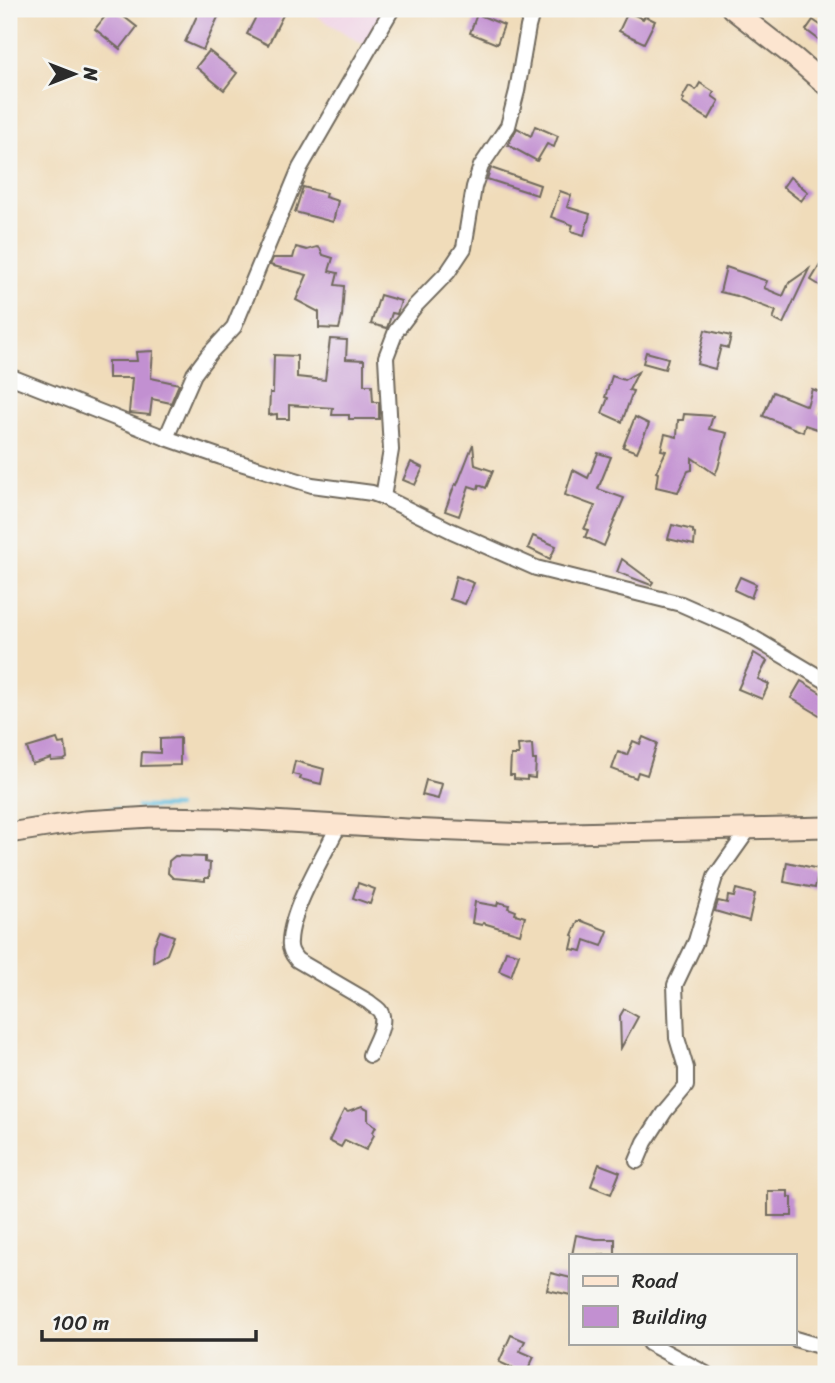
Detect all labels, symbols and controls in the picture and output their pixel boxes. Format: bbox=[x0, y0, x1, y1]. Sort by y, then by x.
north arrow bbox=[38, 38, 108, 108]
text: N bbox=[74, 66, 107, 81]
legend bbox=[569, 1254, 796, 1344]
text: Road bbox=[632, 1262, 679, 1300]
text: Building bbox=[632, 1298, 708, 1336]
scale bar bbox=[42, 1299, 256, 1343]
text: 100 m bbox=[52, 1304, 109, 1342]

